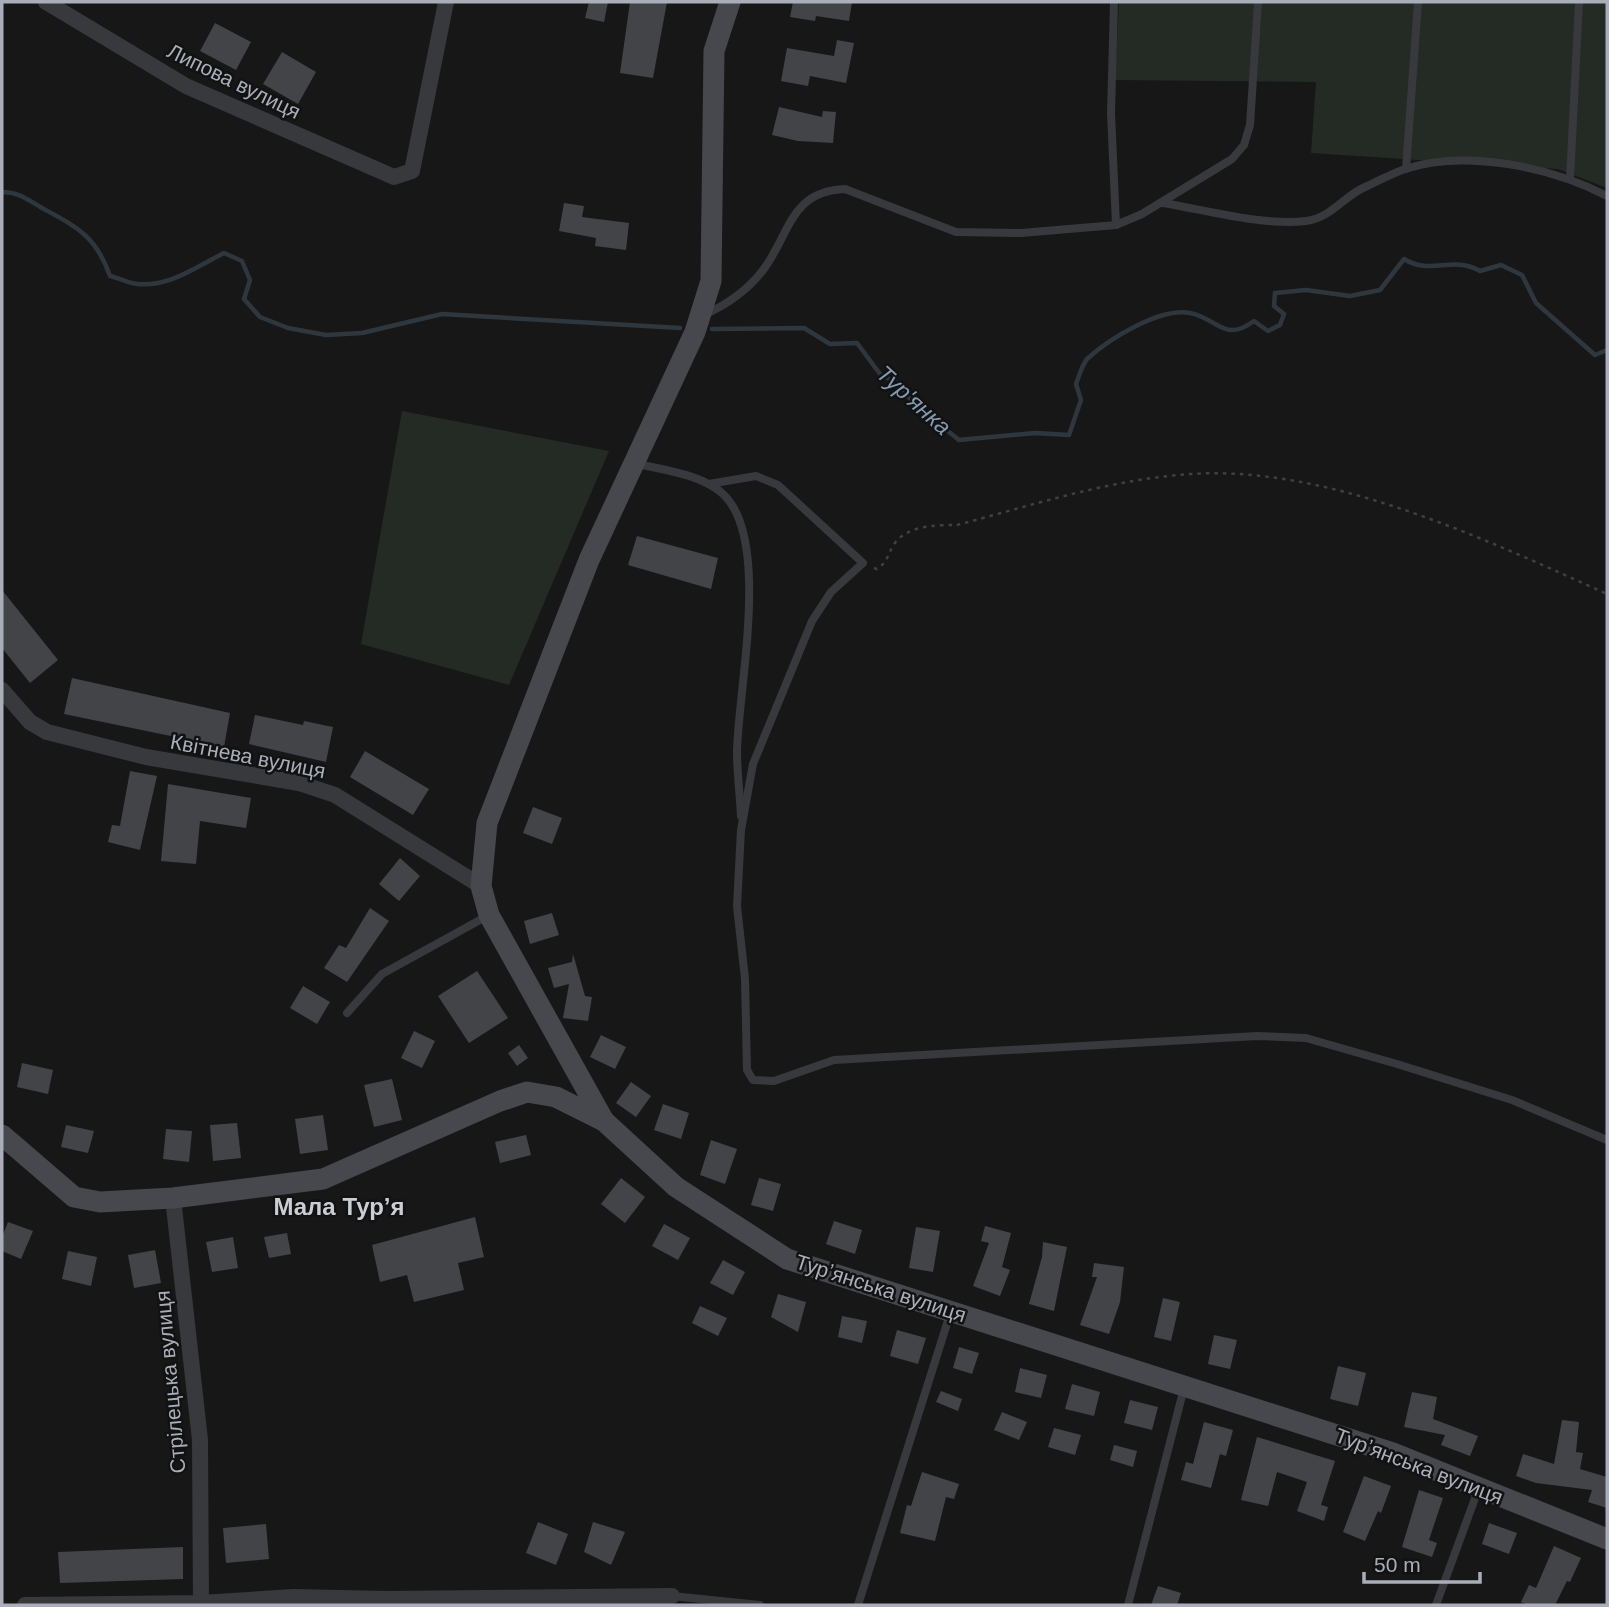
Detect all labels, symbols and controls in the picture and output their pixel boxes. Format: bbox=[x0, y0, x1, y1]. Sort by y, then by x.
street label: Липова вулиця bbox=[164, 39, 304, 123]
water label: Тур'янка bbox=[872, 360, 956, 440]
street label: Квітнева вулиця bbox=[169, 730, 327, 782]
district label: Мала Тур’я bbox=[273, 1193, 405, 1220]
street label: Турʼянська вулиця bbox=[793, 1250, 969, 1326]
street label: Стрілецька вулиця bbox=[151, 1290, 189, 1474]
street label: Турʼянська вулиця bbox=[1332, 1423, 1506, 1509]
scale bar bbox=[1364, 1540, 1480, 1584]
text: 50 m bbox=[1374, 1553, 1421, 1576]

